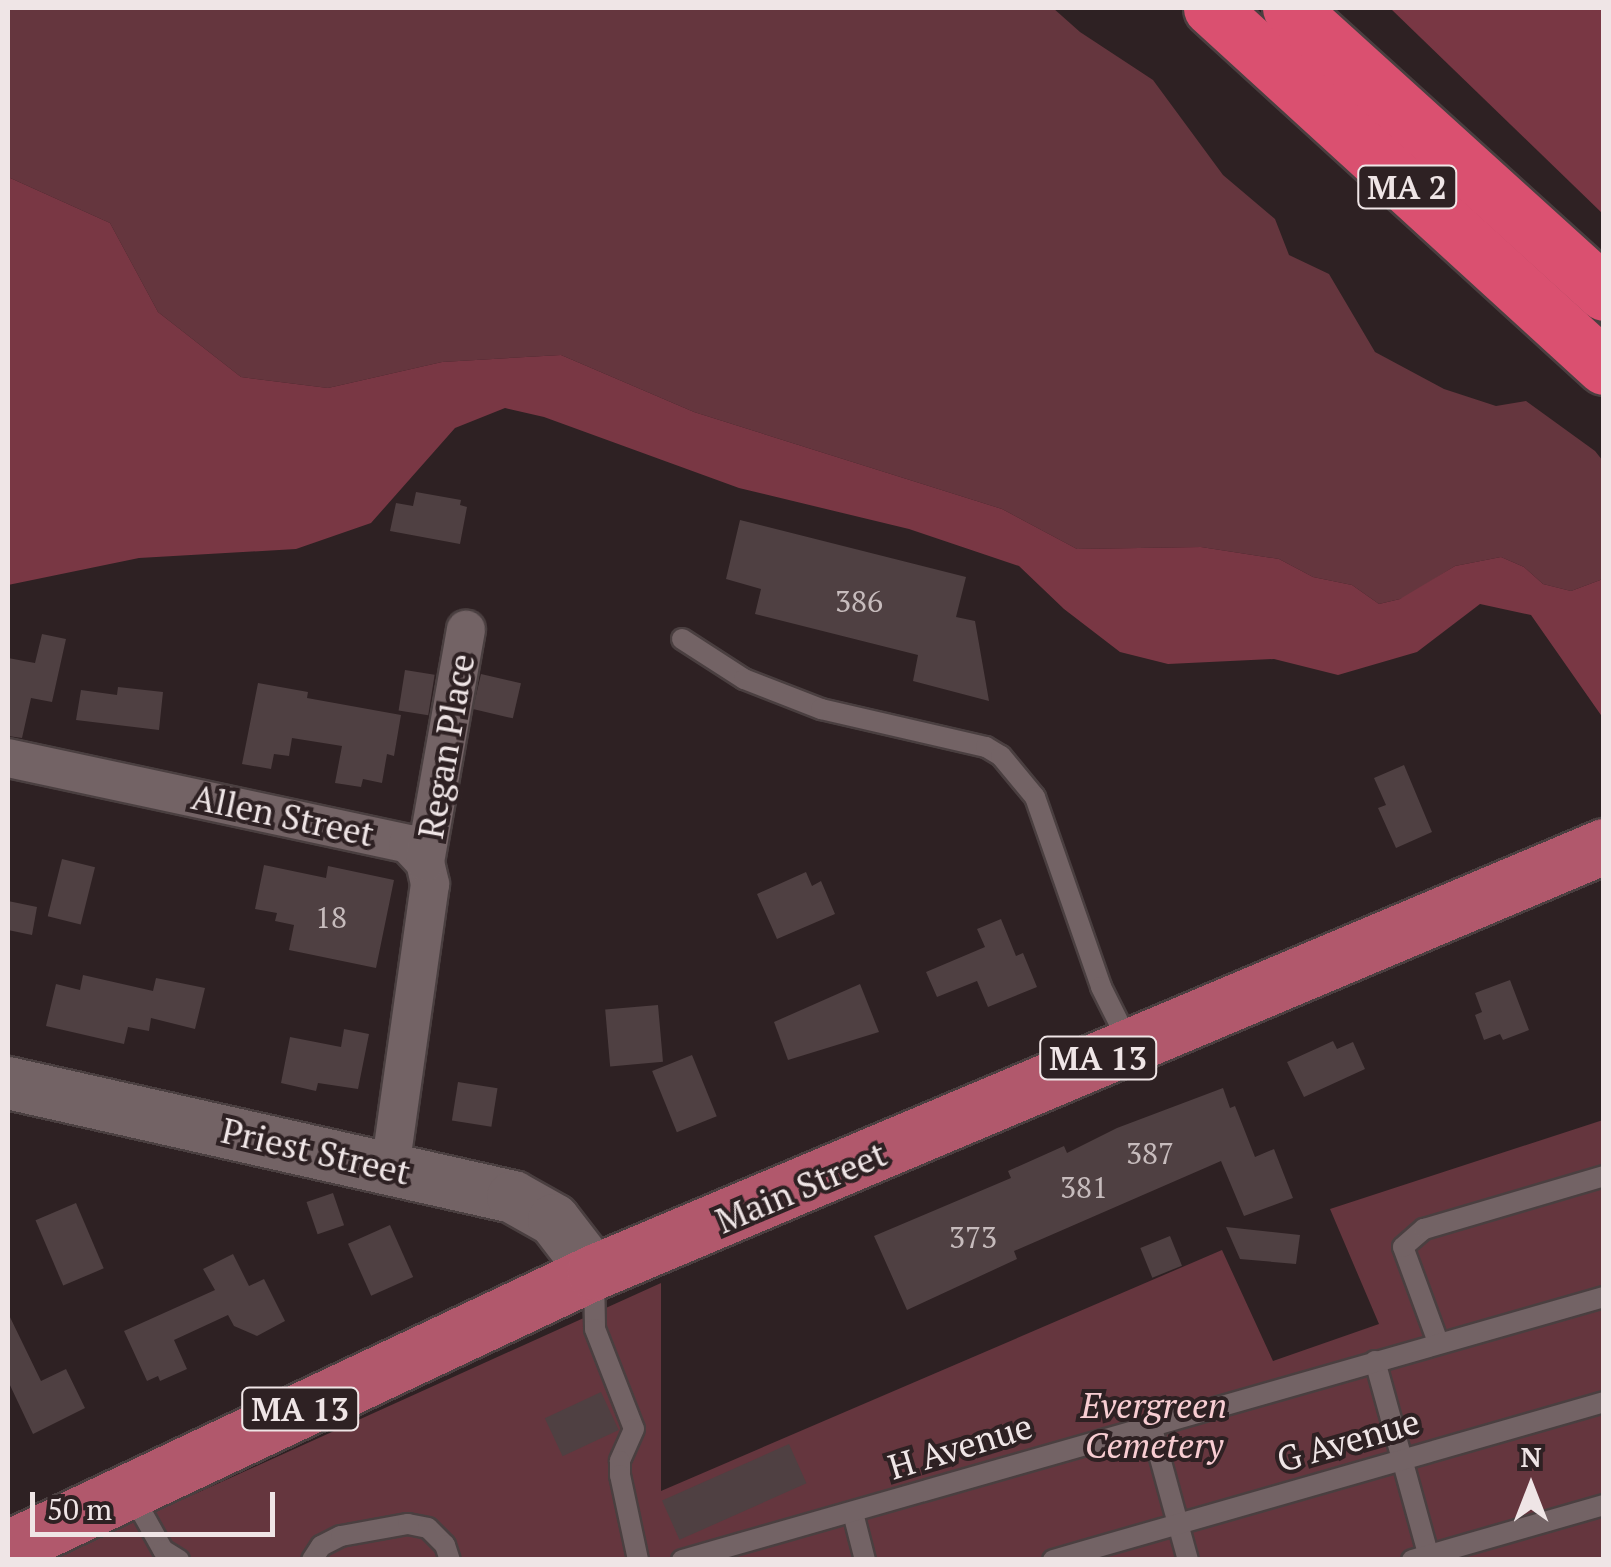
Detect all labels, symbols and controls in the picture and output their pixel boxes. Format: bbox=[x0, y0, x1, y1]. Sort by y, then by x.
road number: MA 2 bbox=[1357, 160, 1457, 214]
house number: 386 bbox=[835, 583, 883, 619]
street label: Regan Place bbox=[409, 650, 483, 842]
street label: Allen Street bbox=[188, 775, 378, 855]
house number: 18 bbox=[315, 899, 347, 935]
road number: MA 13 bbox=[1038, 1031, 1158, 1085]
street label: Priest Street bbox=[218, 1109, 414, 1193]
street label: Main Street bbox=[709, 1132, 893, 1242]
house number: 387 bbox=[1126, 1135, 1174, 1171]
house number: 381 bbox=[1060, 1169, 1108, 1205]
house number: 373 bbox=[949, 1219, 997, 1255]
road number: MA 13 bbox=[240, 1382, 360, 1436]
park label: Evergreen Cemetery bbox=[1081, 1384, 1227, 1466]
street label: G Avenue bbox=[1271, 1400, 1425, 1480]
street label: H Avenue bbox=[883, 1404, 1037, 1488]
north arrow bbox=[1481, 1437, 1581, 1537]
text: N bbox=[1520, 1438, 1542, 1475]
scale bar bbox=[35, 1472, 280, 1534]
text: 50 m bbox=[47, 1489, 112, 1529]

